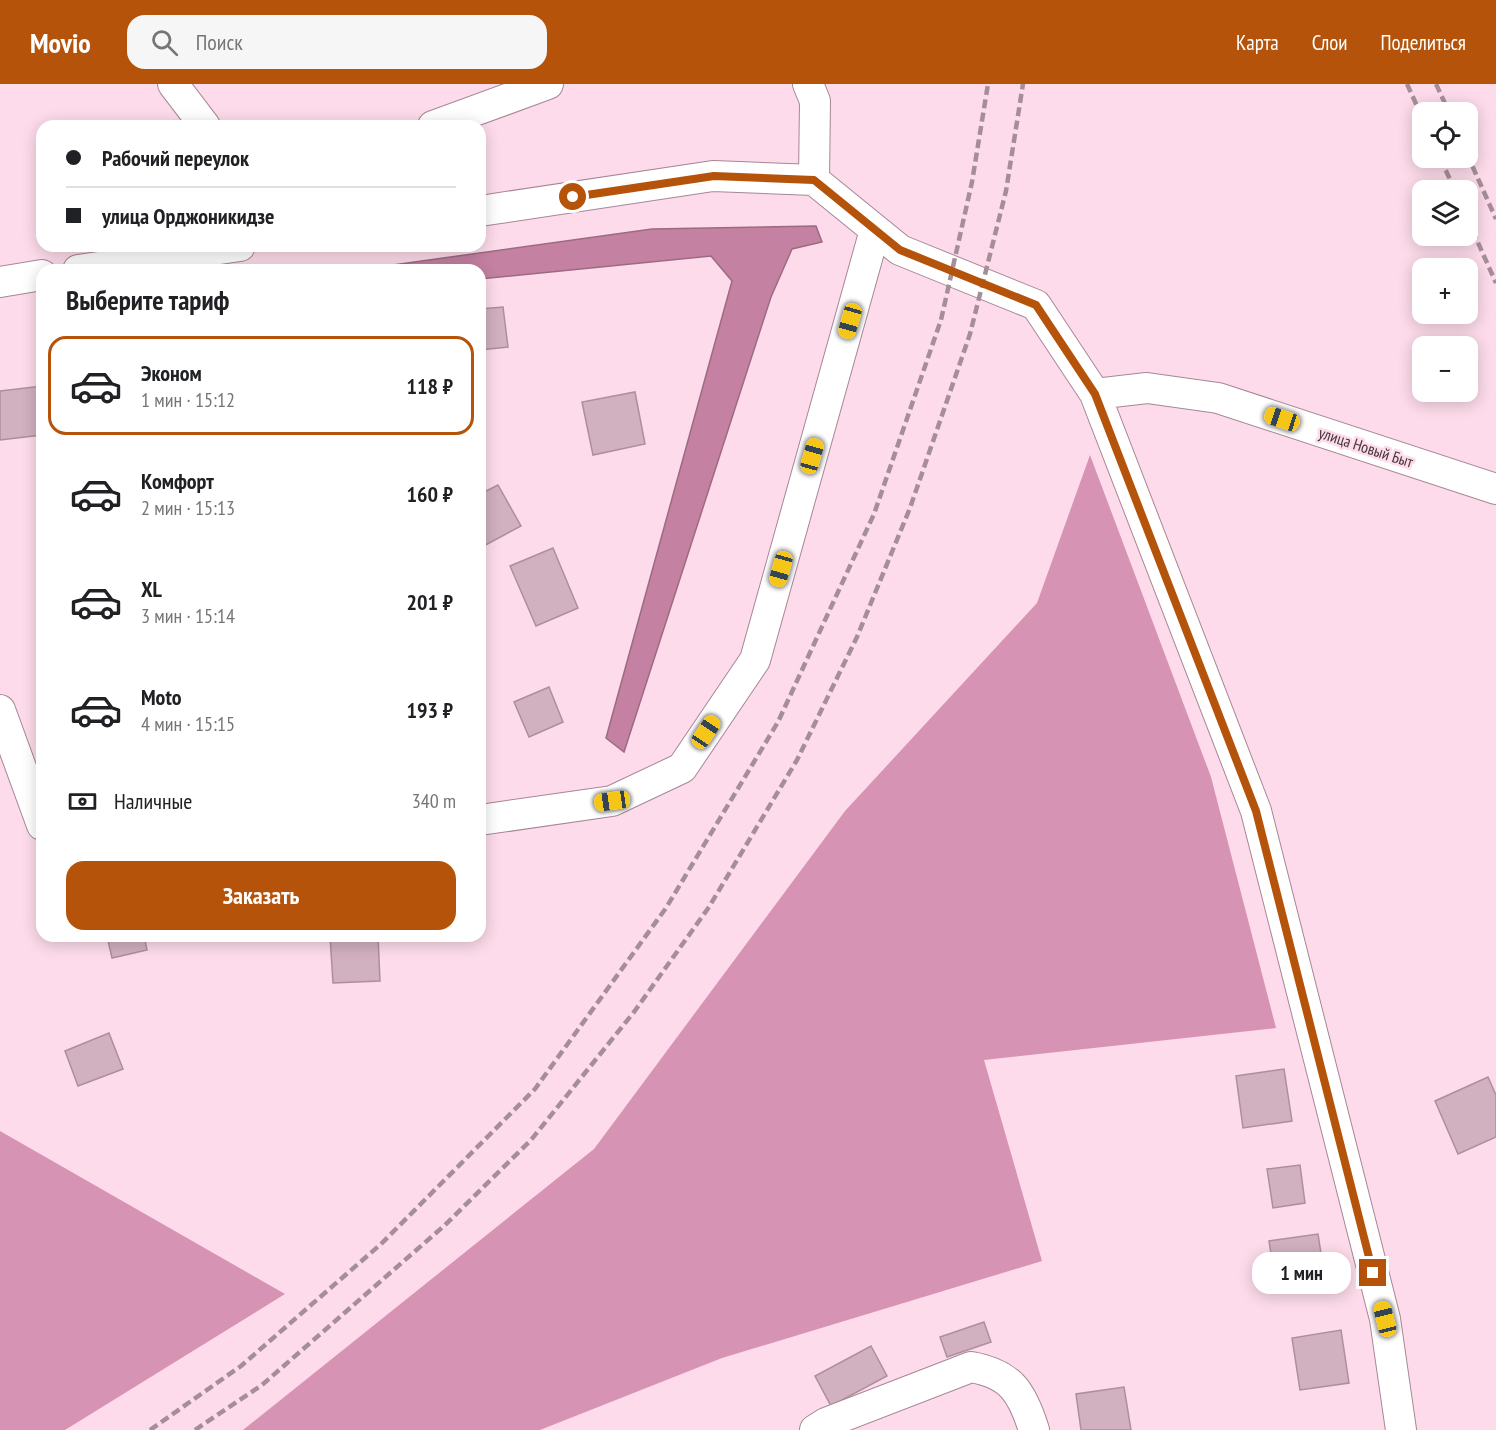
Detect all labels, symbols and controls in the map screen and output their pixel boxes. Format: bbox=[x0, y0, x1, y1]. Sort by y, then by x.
search box bbox=[127, 15, 547, 69]
text: Movio bbox=[30, 24, 91, 61]
icon: search bbox=[148, 26, 181, 59]
text: Поиск bbox=[196, 28, 243, 56]
text: Карта bbox=[1236, 29, 1279, 56]
text: Слои bbox=[1312, 29, 1347, 56]
text: Поделиться bbox=[1380, 29, 1466, 56]
map controls bbox=[1412, 102, 1478, 402]
button: locate bbox=[1412, 102, 1478, 168]
text: Рабочий переулок bbox=[102, 144, 249, 172]
button: layers bbox=[1412, 180, 1478, 246]
route start bbox=[559, 183, 586, 210]
text: улица Орджоникидзе bbox=[102, 202, 274, 230]
button: + bbox=[1412, 258, 1478, 324]
text: Выберите тариф bbox=[66, 283, 229, 317]
car bbox=[836, 301, 864, 341]
button: − bbox=[1412, 336, 1478, 402]
icon: car bbox=[69, 359, 123, 413]
text: Эконом bbox=[141, 359, 202, 387]
text: 118 ₽ bbox=[406, 372, 453, 400]
text: 1 мин · 15:12 bbox=[141, 387, 235, 413]
car bbox=[1262, 405, 1302, 433]
street label: улица Новый Быт bbox=[1316, 422, 1417, 472]
car bbox=[798, 436, 826, 476]
icon: car bbox=[69, 467, 123, 521]
text: Комфорт bbox=[141, 467, 214, 495]
text: 160 ₽ bbox=[406, 480, 453, 508]
text: 2 мин · 15:13 bbox=[141, 495, 235, 521]
car bbox=[767, 549, 795, 589]
icon: car bbox=[69, 575, 123, 629]
text: XL bbox=[141, 575, 162, 603]
text: 201 ₽ bbox=[406, 588, 453, 616]
text: 3 мин · 15:14 bbox=[141, 603, 235, 629]
icon: car bbox=[69, 683, 123, 737]
text: Moto bbox=[141, 683, 182, 711]
text: 193 ₽ bbox=[406, 696, 453, 724]
text: 4 мин · 15:15 bbox=[141, 711, 235, 737]
car bbox=[688, 712, 724, 752]
icon: cash bbox=[66, 785, 99, 818]
text: Наличные bbox=[114, 787, 192, 815]
text: 340 m bbox=[412, 788, 456, 814]
car bbox=[593, 790, 631, 812]
button: Заказать bbox=[66, 861, 456, 930]
callout: 1 мин bbox=[1253, 1252, 1352, 1294]
route end bbox=[1359, 1259, 1386, 1286]
text: 1 мин bbox=[1280, 1260, 1323, 1286]
car bbox=[1372, 1299, 1398, 1339]

